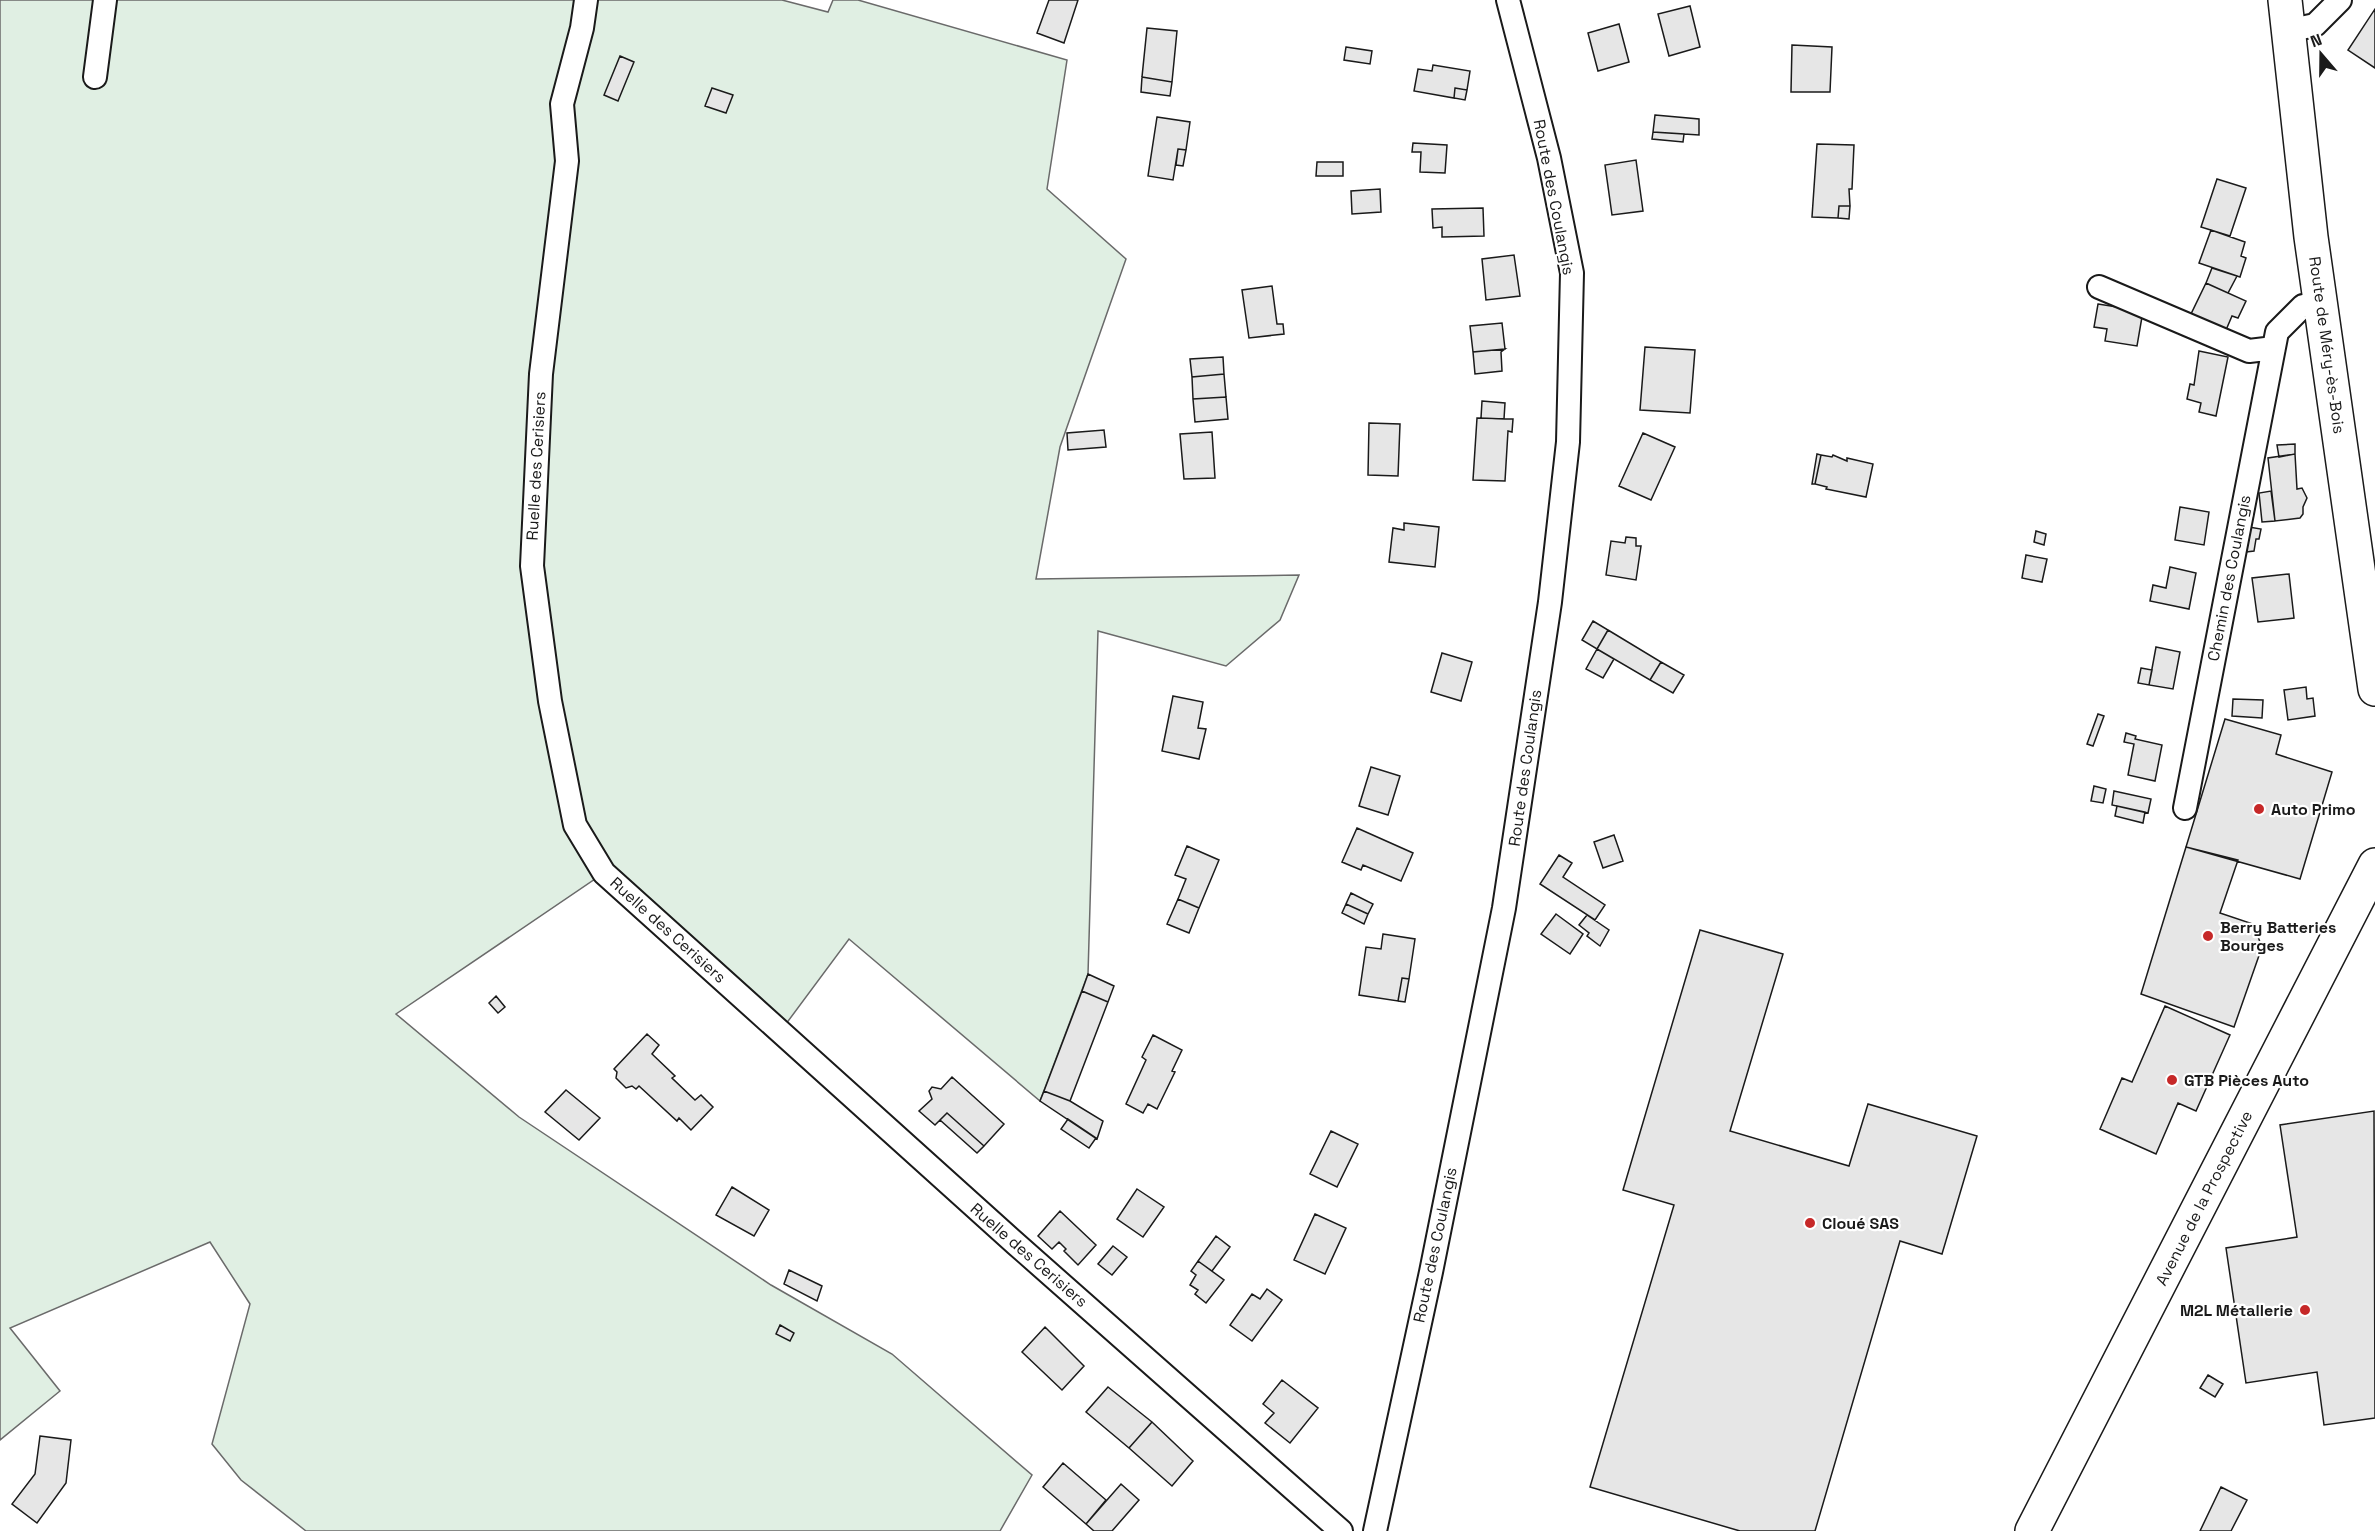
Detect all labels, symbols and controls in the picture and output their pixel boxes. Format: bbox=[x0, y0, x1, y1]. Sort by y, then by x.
north arrow bbox=[2291, 24, 2351, 84]
text: N bbox=[2307, 29, 2325, 52]
street label: Route des Coulangis bbox=[1529, 117, 1579, 277]
street label: Route de Méry-ès-Bois bbox=[2304, 255, 2350, 435]
street label: Ruelle des Cerisiers bbox=[522, 391, 550, 541]
street label: Chemin des Coulangis bbox=[2203, 493, 2255, 663]
street label: Route des Coulangis bbox=[1504, 688, 1546, 848]
place label: Auto Primo bbox=[2271, 799, 2356, 820]
marker: Auto Primo bbox=[2252, 802, 2266, 816]
street label: Ruelle des Cerisiers bbox=[606, 872, 730, 988]
place label: Berry Batteries Bourges bbox=[2220, 917, 2336, 956]
marker: Berry Batteries Bourges bbox=[2201, 929, 2215, 943]
place label: GTB Pièces Auto bbox=[2184, 1070, 2309, 1091]
marker: GTB Pièces Auto bbox=[2165, 1073, 2179, 1087]
street label: Avenue de la Prospective bbox=[2151, 1107, 2257, 1289]
street label: Route des Coulangis bbox=[1408, 1165, 1462, 1325]
street label: Ruelle des Cerisiers bbox=[966, 1198, 1092, 1312]
place label: Cloué SAS bbox=[1822, 1213, 1899, 1234]
marker: Cloué SAS bbox=[1803, 1216, 1817, 1230]
place label: M2L Métallerie bbox=[2180, 1300, 2293, 1321]
marker: M2L Métallerie bbox=[2298, 1303, 2312, 1317]

